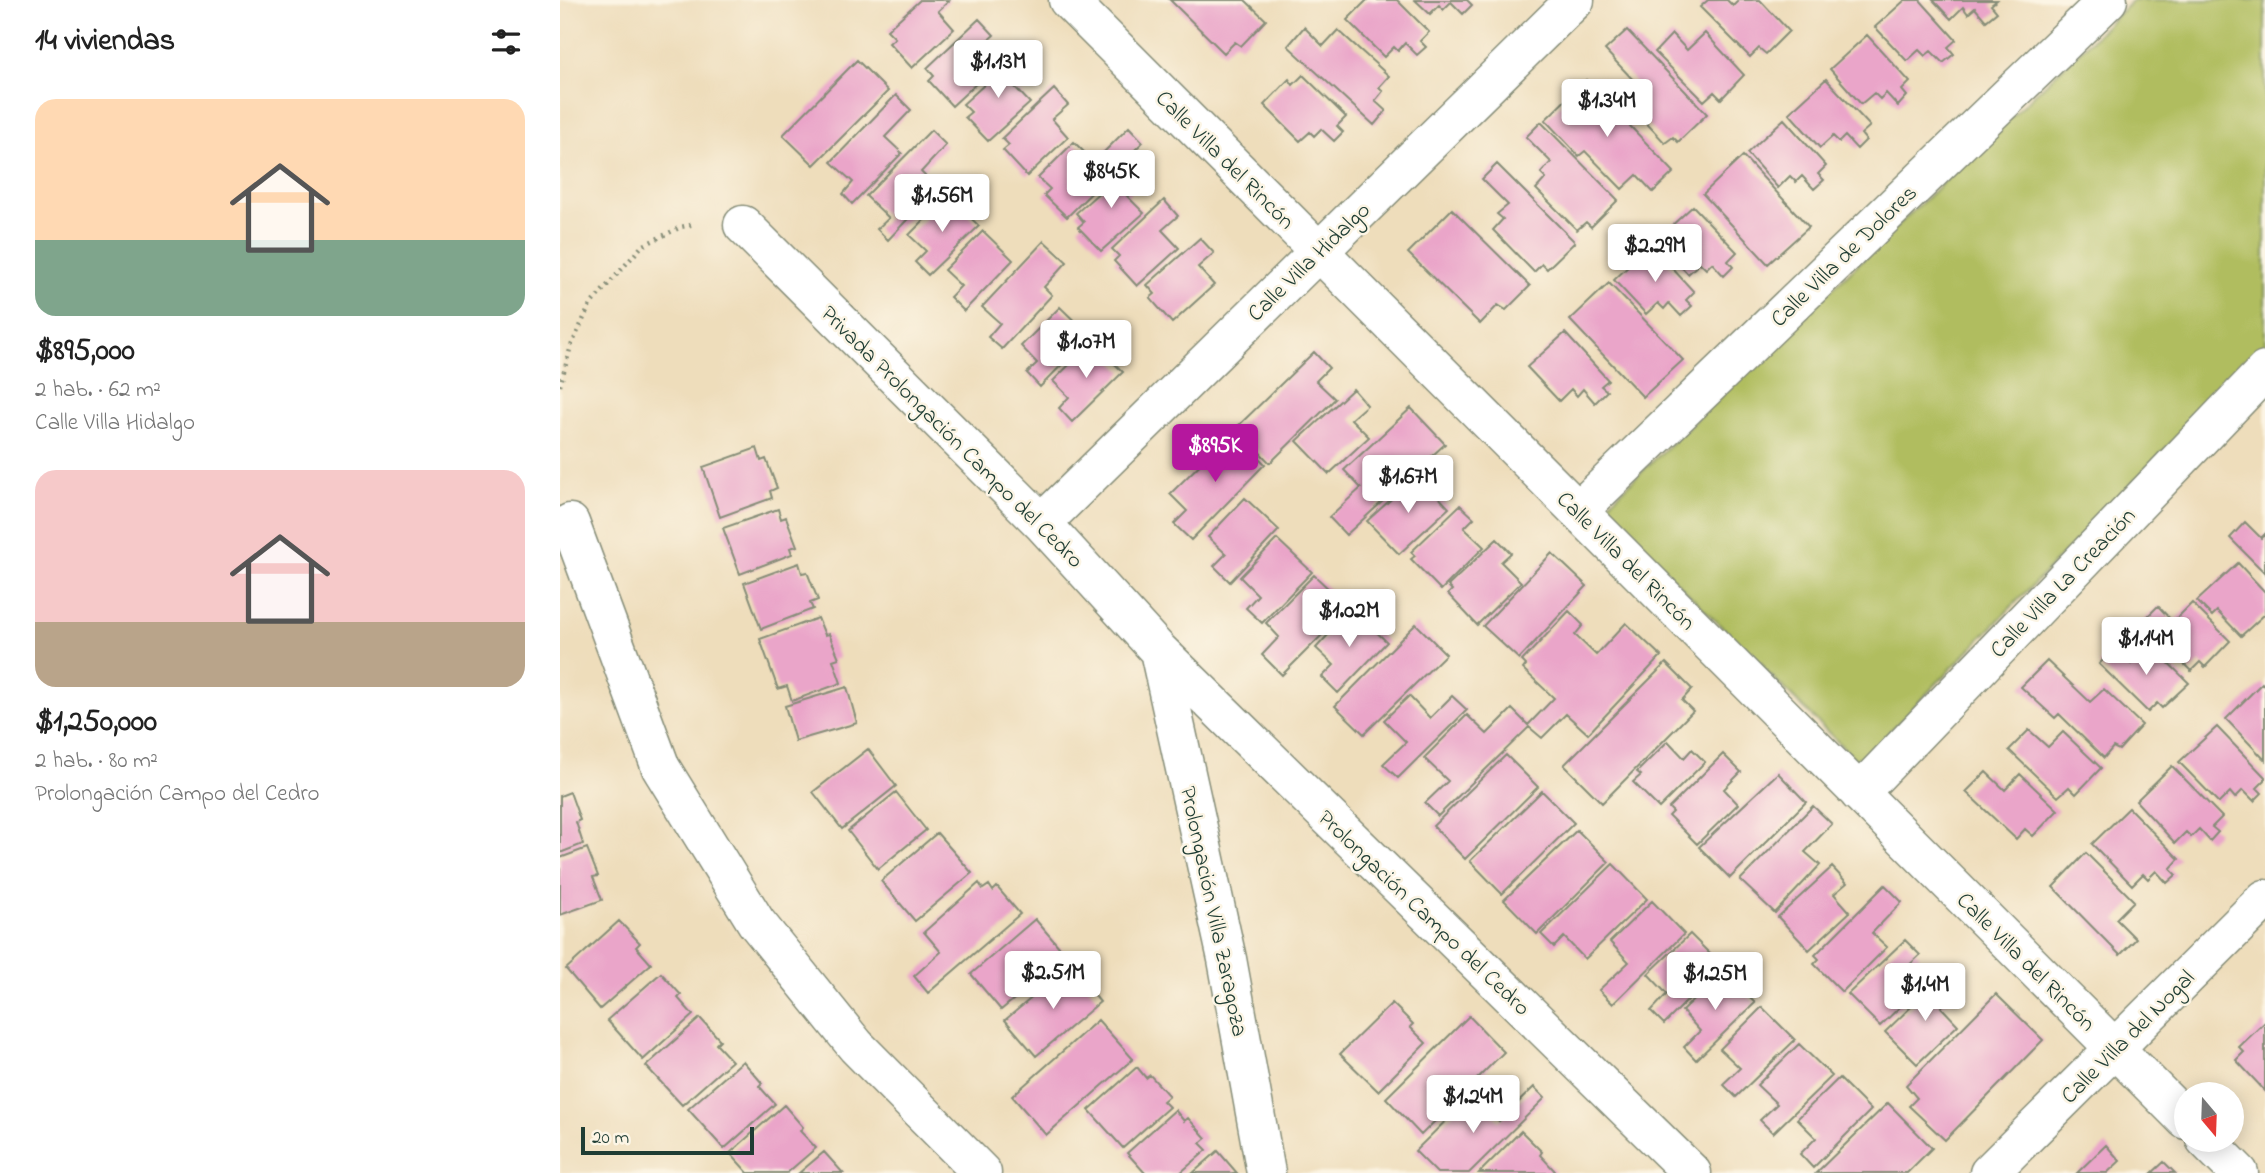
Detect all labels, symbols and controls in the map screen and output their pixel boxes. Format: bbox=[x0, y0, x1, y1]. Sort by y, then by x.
text: 14 viviendas bbox=[35, 20, 175, 64]
icon: filters bbox=[487, 23, 525, 61]
pin: $1.13M bbox=[941, 41, 1055, 100]
text: $1.13M bbox=[970, 46, 1026, 79]
pin: $1.34M bbox=[1550, 80, 1664, 139]
street label: Calle Villa del Rincón bbox=[1147, 84, 1301, 238]
text: $1.34M bbox=[1578, 85, 1636, 118]
icon: home bbox=[217, 145, 343, 271]
pin: $845K bbox=[1062, 150, 1160, 210]
text: $845K bbox=[1083, 156, 1139, 189]
pin: $1.56M bbox=[885, 174, 999, 234]
street label: Calle Villa de Dolores bbox=[1764, 178, 1926, 336]
text: $1.56M bbox=[910, 180, 974, 213]
street label: Calle Villa Hidalgo bbox=[1241, 195, 1379, 331]
pin: $2.29M bbox=[1598, 224, 1712, 284]
text: $2.29M bbox=[1624, 230, 1686, 263]
street label: Privada Prolongación Campo del Cedro bbox=[812, 299, 1090, 578]
pin: $1.07M bbox=[1029, 320, 1143, 380]
text: $1.07M bbox=[1056, 326, 1116, 359]
text: $895,000 bbox=[35, 330, 135, 374]
text: 2 hab. · 62 m² bbox=[35, 374, 161, 407]
text: Calle Villa Hidalgo bbox=[35, 407, 195, 440]
pin: $895K bbox=[1166, 424, 1264, 484]
text: $895K bbox=[1188, 430, 1242, 463]
pin: $1.67M bbox=[1351, 456, 1465, 515]
text: $1.67M bbox=[1378, 461, 1438, 494]
street label: Calle Villa del Rincón bbox=[1548, 485, 1702, 639]
street label: Calle Villa La Creación bbox=[1983, 501, 2144, 666]
icon: home bbox=[217, 516, 343, 642]
pin: $1.02M bbox=[1292, 590, 1406, 649]
text: $1.02M bbox=[1318, 595, 1380, 628]
pin: $1.14M bbox=[2089, 618, 2203, 677]
text: $1.14M bbox=[2118, 623, 2174, 656]
text: $1,250,000 bbox=[35, 701, 157, 745]
text: 2 hab. · 80 m² bbox=[35, 745, 158, 778]
text: Prolongación Campo del Cedro bbox=[35, 778, 320, 811]
street label: Prolongación Villa Zaragoza bbox=[1169, 783, 1255, 1040]
street label: Prolongación Campo del Cedro bbox=[1309, 803, 1537, 1025]
street label: Calle Villa del Rincón bbox=[1948, 886, 2102, 1040]
pin: $2.51M bbox=[996, 951, 1110, 1011]
pin: $1.25M bbox=[1658, 953, 1772, 1012]
text: $2.51M bbox=[1021, 957, 1085, 990]
text: $1.25M bbox=[1683, 958, 1747, 991]
street label: Calle Villa del Nogal bbox=[2054, 963, 2204, 1113]
pin: $1.4M bbox=[1876, 964, 1974, 1023]
text: $1.4M bbox=[1900, 969, 1950, 1002]
pin: $1.24M bbox=[1416, 1076, 1530, 1135]
text: $1.24M bbox=[1443, 1081, 1503, 1114]
north arrow bbox=[2174, 1082, 2244, 1152]
map controls bbox=[2174, 1082, 2244, 1152]
scale bar bbox=[581, 1124, 754, 1156]
text: 20 m bbox=[592, 1125, 629, 1152]

